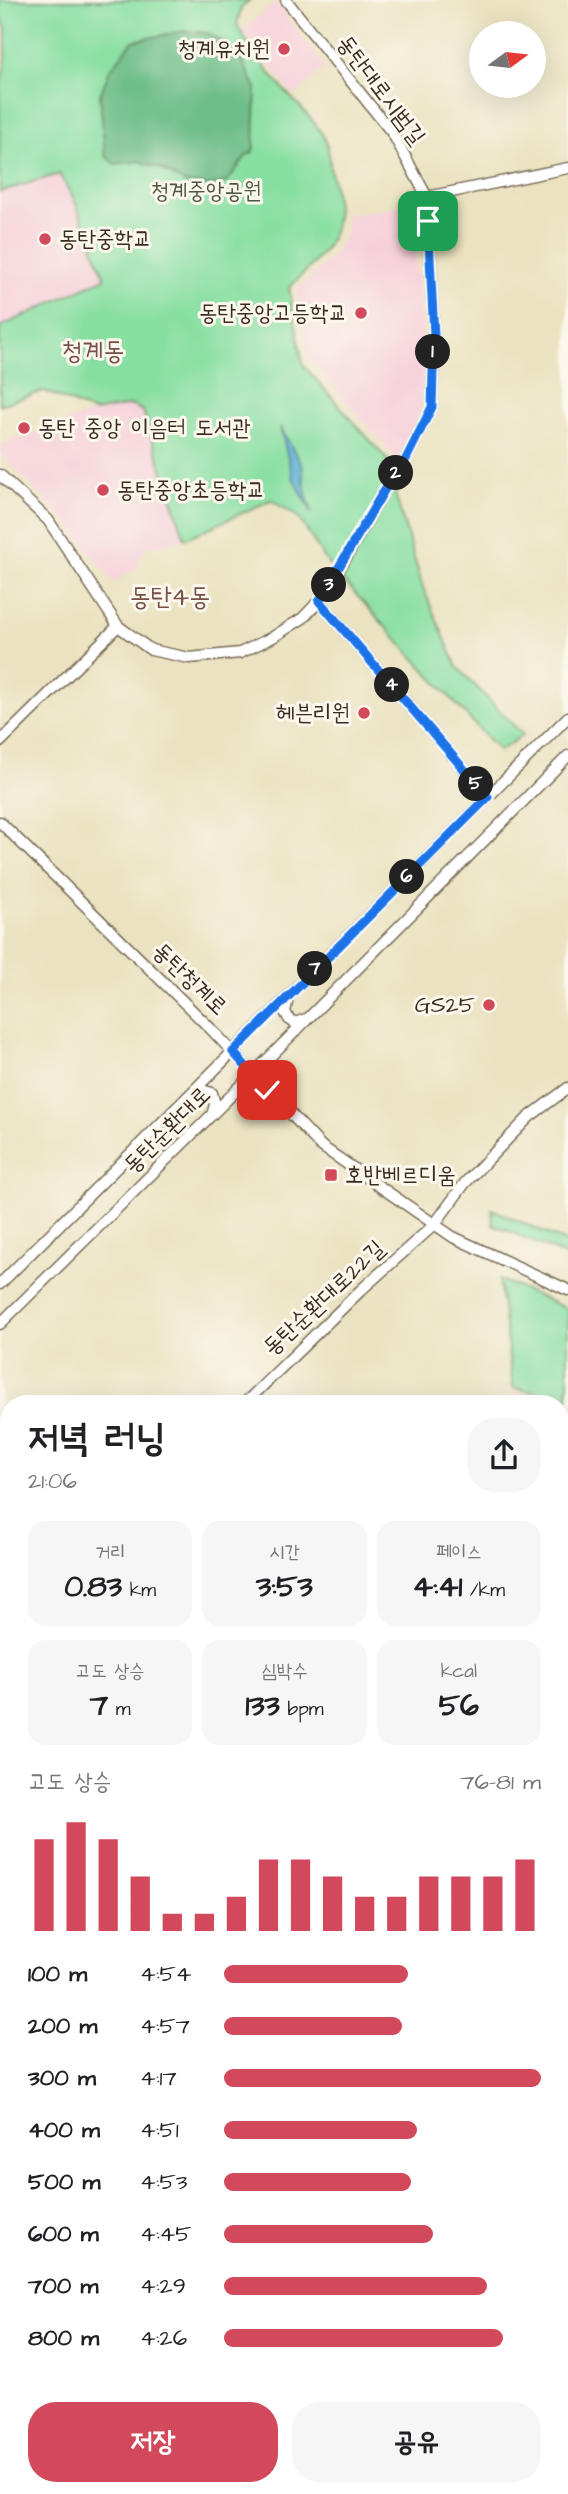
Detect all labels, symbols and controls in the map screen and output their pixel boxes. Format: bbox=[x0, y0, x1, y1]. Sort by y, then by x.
north arrow bbox=[469, 21, 546, 98]
map controls bbox=[469, 21, 546, 98]
street label: 동탄대로시범길 bbox=[329, 29, 433, 151]
place label: 청계유치원 bbox=[177, 33, 270, 65]
marker: 청계유치원 bbox=[276, 41, 292, 57]
park label: 청계중앙공원 bbox=[150, 175, 262, 207]
pin bbox=[398, 191, 458, 251]
icon: arrive bbox=[409, 202, 447, 240]
place label: 동탄중학교 bbox=[59, 223, 152, 255]
marker: 동탄중학교 bbox=[37, 231, 53, 247]
place label: 동탄중앙고등학교 bbox=[199, 297, 347, 329]
marker: 동탄중앙고등학교 bbox=[353, 305, 369, 321]
district label: 청계동 bbox=[62, 333, 124, 369]
pin: 1 bbox=[416, 334, 450, 370]
text: 1 bbox=[431, 338, 434, 365]
place label: 동탄 중앙 이음터 도서관 bbox=[38, 412, 251, 444]
marker: 동탄 중앙 이음터 도서관 bbox=[16, 420, 32, 436]
pin: 2 bbox=[378, 456, 414, 490]
text: 2 bbox=[390, 459, 401, 486]
place label: 동탄중앙초등학교 bbox=[117, 474, 265, 506]
marker: 동탄중앙초등학교 bbox=[95, 482, 111, 498]
pin: 3 bbox=[312, 568, 346, 602]
text: 3 bbox=[324, 571, 333, 598]
district label: 동탄4동 bbox=[130, 579, 210, 615]
pin: 4 bbox=[374, 668, 410, 702]
text: 4 bbox=[385, 671, 398, 698]
place label: 헤븐리원 bbox=[276, 697, 350, 729]
marker: 헤븐리원 bbox=[356, 705, 372, 721]
pin: 5 bbox=[458, 766, 494, 802]
text: 5 bbox=[469, 770, 482, 797]
pin: 6 bbox=[390, 860, 424, 894]
text: 6 bbox=[401, 863, 412, 890]
street label: 동탄청계로 bbox=[146, 935, 234, 1023]
pin: 7 bbox=[298, 951, 332, 986]
text: 7 bbox=[309, 955, 320, 982]
place label: GS25 bbox=[415, 989, 475, 1021]
marker: GS25 bbox=[481, 997, 497, 1013]
pin bbox=[237, 1060, 297, 1120]
icon: check bbox=[248, 1071, 286, 1109]
street label: 동탄순환대로 bbox=[116, 1079, 218, 1181]
place label: 호반베르디움 bbox=[345, 1159, 456, 1191]
marker: 호반베르디움 bbox=[323, 1167, 339, 1183]
street label: 동탄순환대로22길 bbox=[256, 1233, 392, 1363]
text: 저녁 러닝 bbox=[28, 1413, 166, 1465]
button: share bbox=[467, 1418, 541, 1492]
text: 21:06 bbox=[28, 1465, 77, 1497]
text: 거리 bbox=[95, 1539, 125, 1566]
text: 시간 bbox=[269, 1539, 300, 1566]
text: 페이스 bbox=[436, 1539, 482, 1566]
text: 0.83 bbox=[64, 1566, 122, 1608]
text: 3:53 bbox=[256, 1566, 313, 1608]
text: 4:41 bbox=[413, 1566, 462, 1608]
text: km bbox=[122, 1577, 156, 1604]
text: /km bbox=[462, 1577, 505, 1604]
text: 고도 상승 bbox=[76, 1658, 145, 1685]
text: 심박수 bbox=[262, 1658, 307, 1685]
text: kcal bbox=[441, 1658, 477, 1685]
text: 7 bbox=[90, 1685, 108, 1727]
text: 133 bbox=[245, 1685, 280, 1727]
text: 56 bbox=[439, 1685, 479, 1727]
text: m bbox=[108, 1696, 131, 1723]
text: bpm bbox=[280, 1696, 324, 1723]
text: 고도 상승 bbox=[28, 1766, 111, 1798]
text: 76–81 m bbox=[460, 1766, 541, 1798]
text: 100 m bbox=[28, 1958, 87, 1990]
text: 4:54 bbox=[140, 1958, 191, 1990]
text: 200 m bbox=[28, 2010, 97, 2042]
text: 4:57 bbox=[140, 2010, 190, 2042]
text: 300 m bbox=[28, 2062, 96, 2094]
text: 4:17 bbox=[140, 2062, 177, 2094]
text: 400 m bbox=[28, 2114, 100, 2146]
text: 4:51 bbox=[140, 2114, 179, 2146]
text: 500 m bbox=[28, 2166, 100, 2198]
text: 4:53 bbox=[140, 2166, 187, 2198]
text: 600 m bbox=[28, 2218, 99, 2250]
text: 4:45 bbox=[140, 2218, 191, 2250]
text: 700 m bbox=[28, 2270, 98, 2302]
text: 4:29 bbox=[140, 2270, 186, 2302]
text: 800 m bbox=[28, 2322, 99, 2354]
text: 4:26 bbox=[140, 2322, 187, 2354]
button: 저장 bbox=[28, 2402, 278, 2482]
button: 공유 bbox=[292, 2402, 541, 2482]

